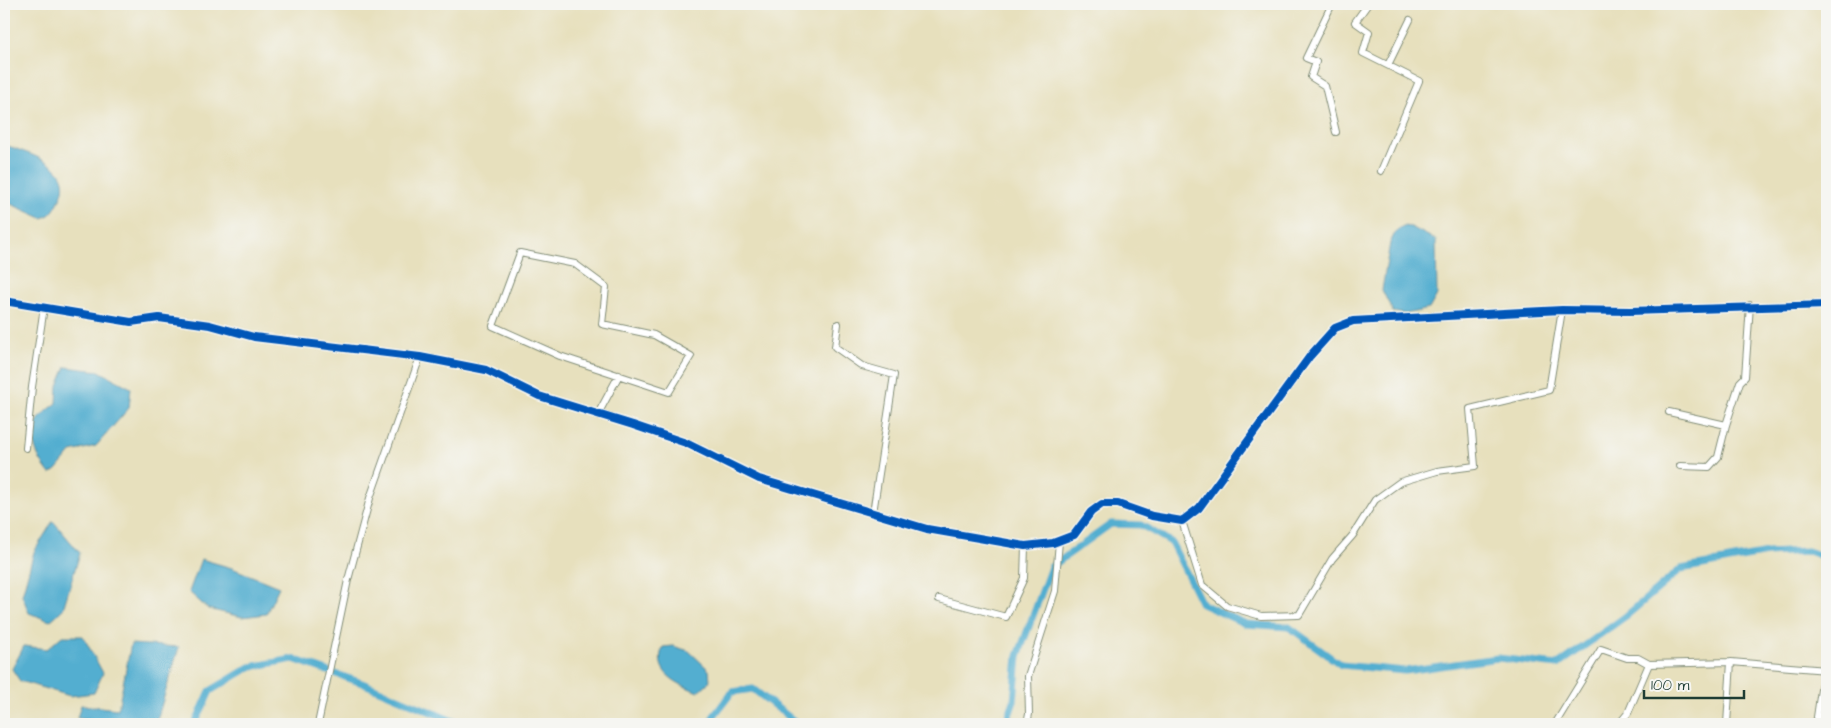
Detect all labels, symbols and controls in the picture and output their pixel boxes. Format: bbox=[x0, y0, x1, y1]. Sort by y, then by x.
scale bar bbox=[1644, 668, 1744, 700]
text: 100 m bbox=[1651, 675, 1690, 696]

